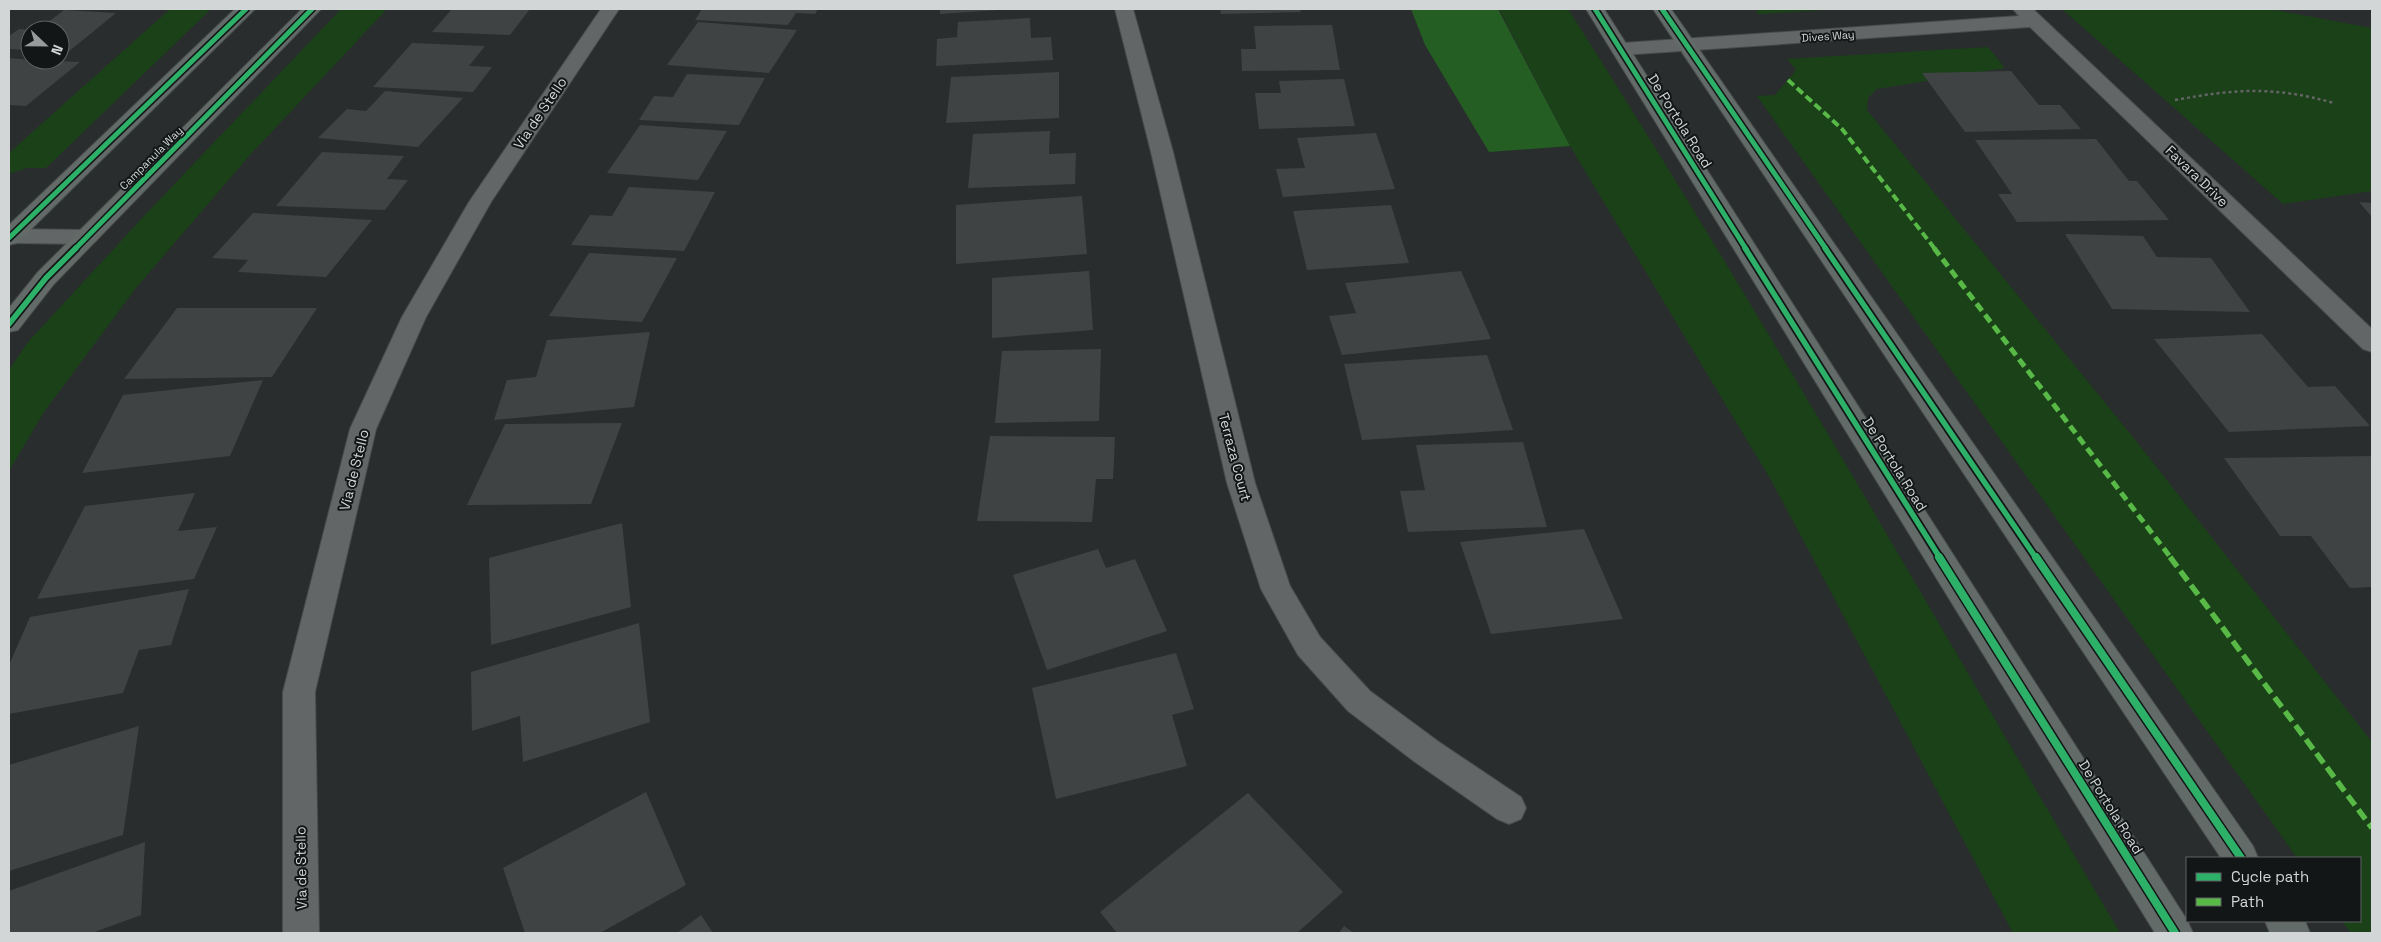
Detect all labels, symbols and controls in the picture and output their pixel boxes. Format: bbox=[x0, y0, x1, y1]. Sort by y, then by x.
north arrow bbox=[20, 20, 70, 70]
street label: Dives Way bbox=[1801, 27, 1855, 45]
text: N bbox=[47, 42, 67, 58]
street label: De Portola Road bbox=[1644, 71, 1716, 171]
street label: Via de Stello bbox=[509, 73, 571, 153]
street label: Campanula Way bbox=[116, 123, 186, 193]
street label: Favara Drive bbox=[2162, 141, 2232, 211]
street label: Terraza Court bbox=[1215, 411, 1255, 503]
street label: De Portola Road bbox=[1859, 414, 1931, 514]
street label: Via de Stello bbox=[335, 427, 373, 513]
street label: De Portola Road bbox=[2075, 757, 2147, 857]
street label: Via de Stello bbox=[291, 826, 311, 910]
legend bbox=[2186, 857, 2361, 922]
text: Cycle path bbox=[2231, 867, 2309, 886]
text: Path bbox=[2231, 892, 2264, 911]

